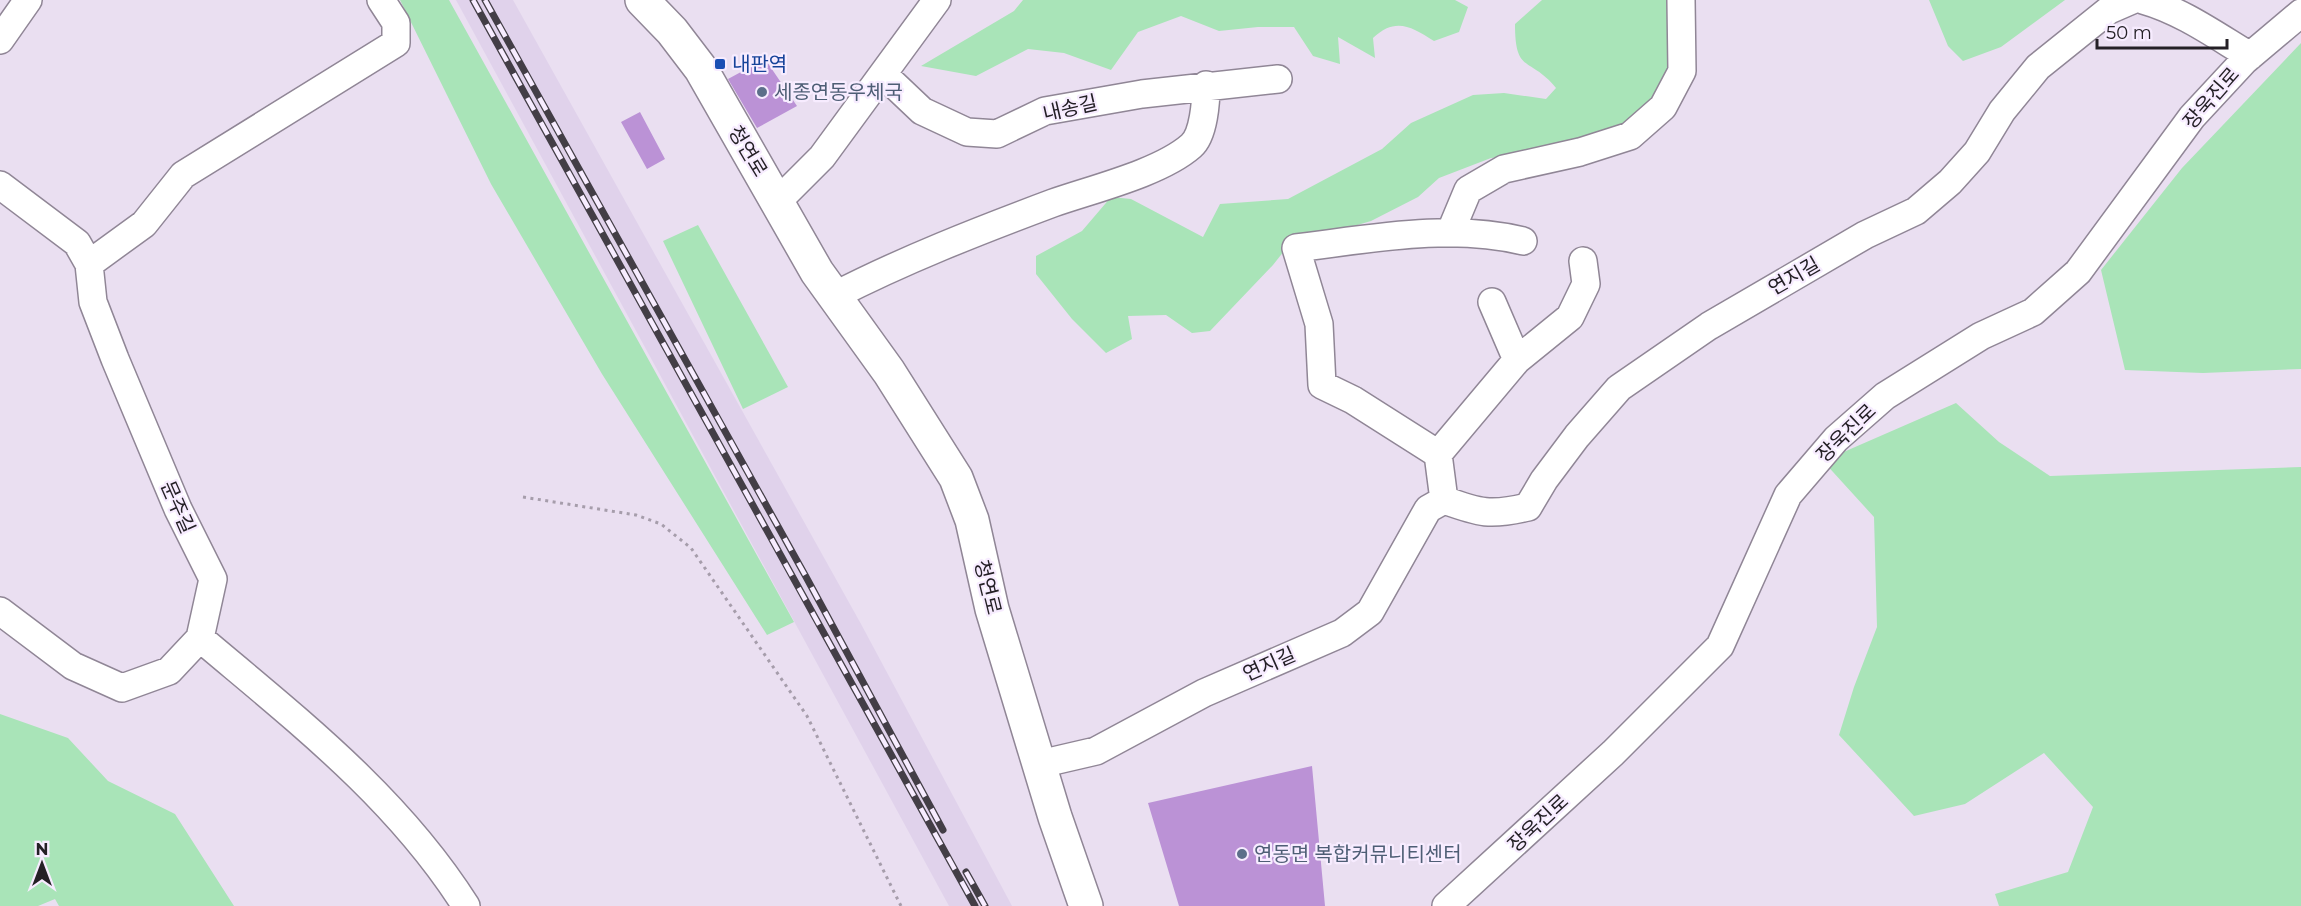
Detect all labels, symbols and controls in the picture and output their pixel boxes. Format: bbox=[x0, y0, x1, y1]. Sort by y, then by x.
scale bar bbox=[2097, 12, 2228, 50]
text: 50 m bbox=[2106, 22, 2152, 44]
place label: 내판역 bbox=[732, 52, 787, 76]
marker: 내판역 bbox=[713, 57, 727, 71]
street label: 장욱진로 bbox=[2178, 62, 2244, 134]
place label: 세종연동우체국 bbox=[774, 80, 903, 104]
marker: 세종연동우체국 bbox=[755, 85, 769, 99]
street label: 내송길 bbox=[1040, 90, 1100, 126]
street label: 청연로 bbox=[723, 121, 773, 181]
street label: 연지길 bbox=[1764, 252, 1824, 300]
street label: 장욱진로 bbox=[1811, 399, 1881, 467]
street label: 문주길 bbox=[156, 477, 200, 537]
street label: 청연로 bbox=[970, 557, 1006, 617]
street label: 연지길 bbox=[1239, 642, 1299, 686]
street label: 장욱진로 bbox=[1503, 789, 1573, 857]
north arrow bbox=[12, 834, 72, 894]
text: N bbox=[36, 840, 48, 859]
place label: 연동면 복합커뮤니티센터 bbox=[1254, 842, 1462, 866]
marker: 연동면 복합커뮤니티센터 bbox=[1235, 847, 1249, 861]

